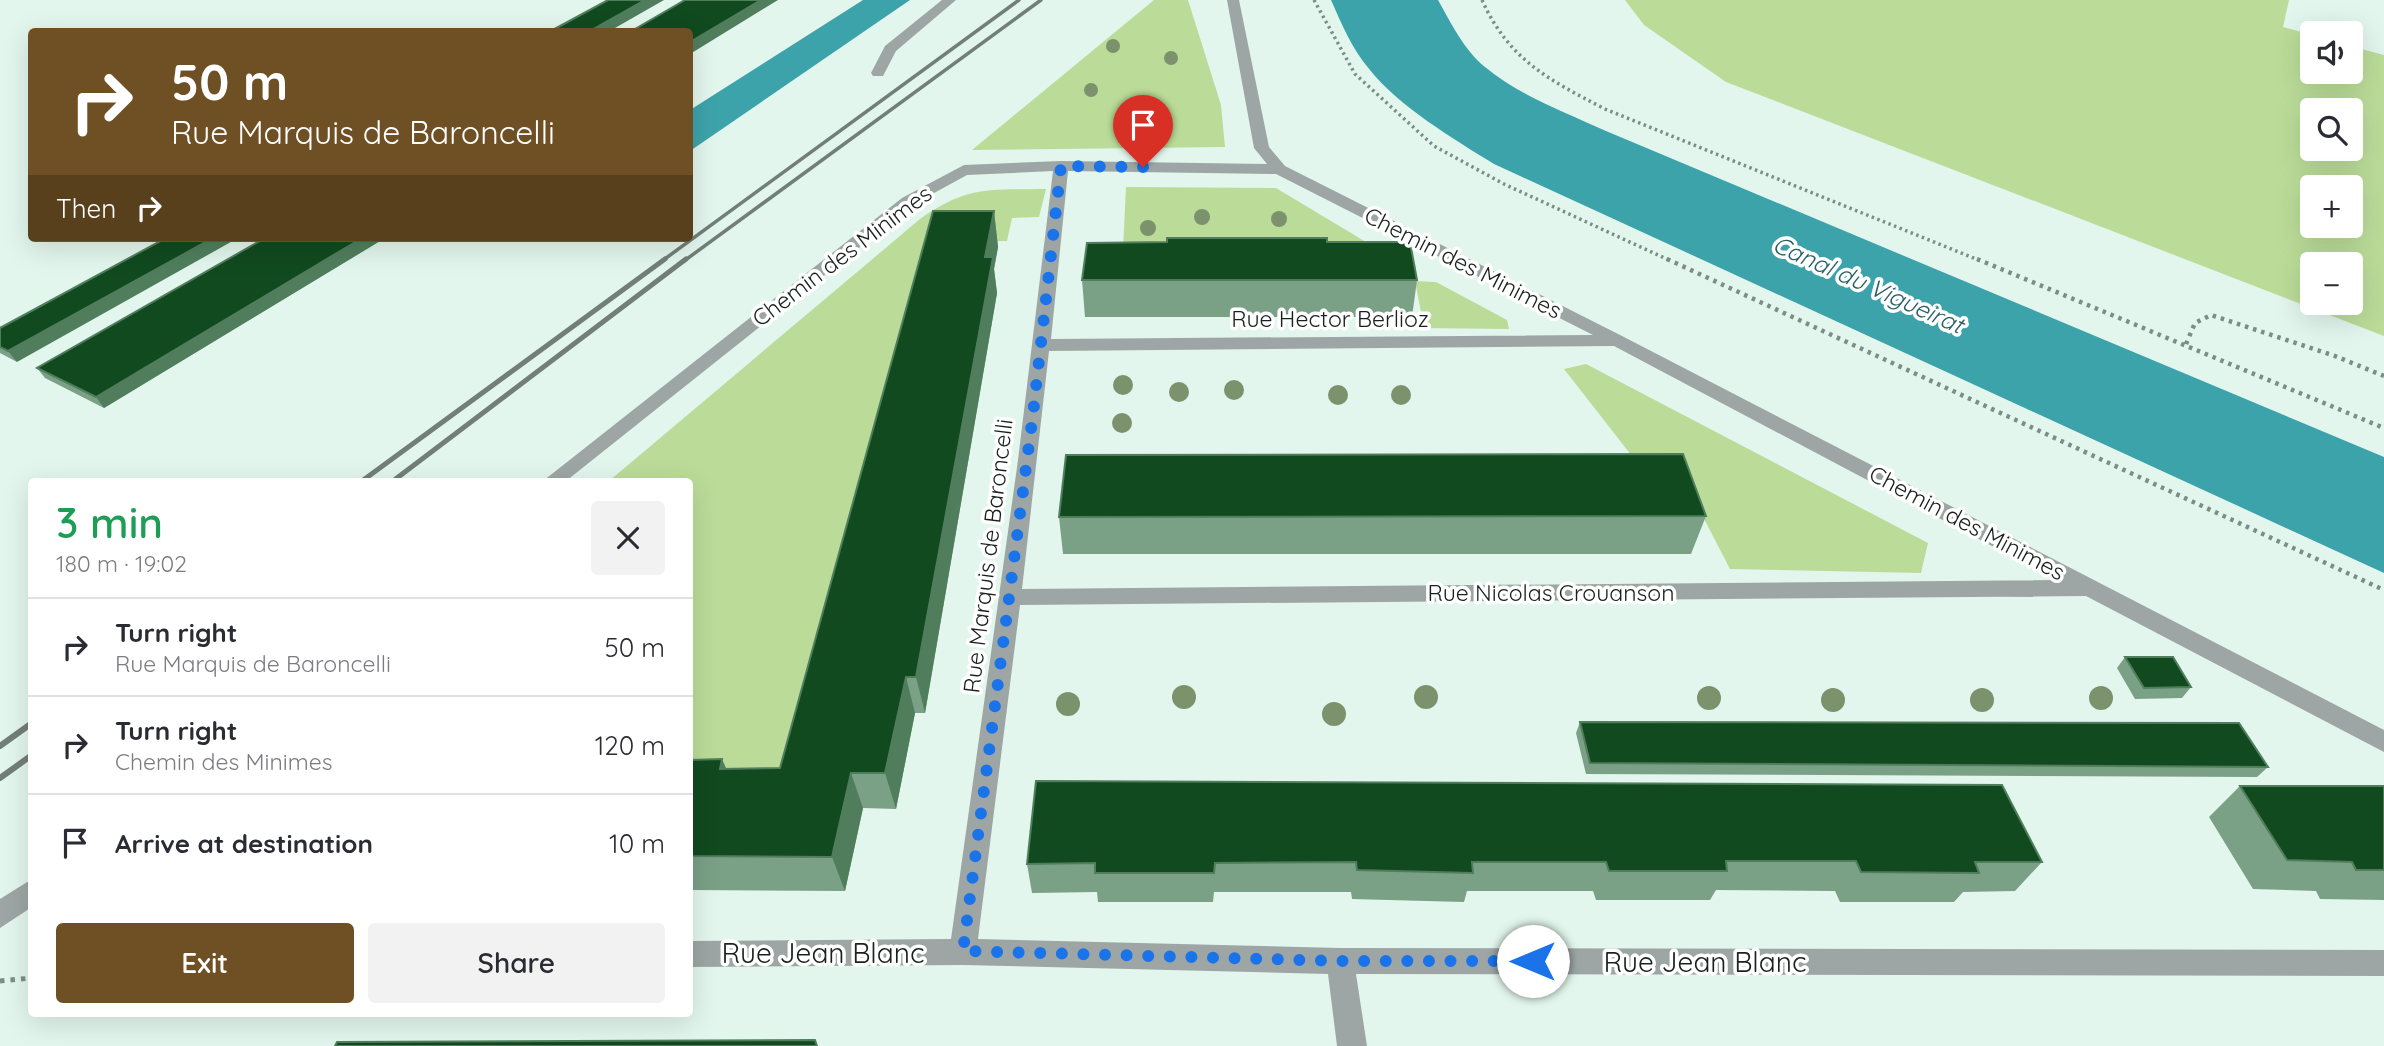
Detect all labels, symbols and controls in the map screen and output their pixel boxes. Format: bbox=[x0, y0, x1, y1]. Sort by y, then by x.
map controls bbox=[2300, 21, 2363, 315]
button: sound bbox=[2300, 21, 2363, 84]
text: 50 m bbox=[171, 51, 288, 112]
icon: right bbox=[56, 56, 147, 147]
pin bbox=[1113, 95, 1173, 167]
button: search bbox=[2300, 98, 2363, 161]
icon: arrive bbox=[1124, 106, 1162, 144]
text: Rue Marquis de Baroncelli bbox=[171, 112, 555, 152]
button: + bbox=[2300, 175, 2363, 238]
street label: Chemin des Minimes bbox=[746, 179, 937, 333]
icon: right bbox=[130, 189, 168, 227]
text: Then bbox=[56, 192, 116, 225]
street label: Chemin des Minimes bbox=[1360, 200, 1567, 325]
water label: Canal du Vigueirat bbox=[1768, 229, 1971, 341]
button: − bbox=[2300, 252, 2363, 315]
street label: Rue Hector Berlioz bbox=[1231, 304, 1429, 333]
street label: Rue Marquis de Baroncelli bbox=[956, 417, 1019, 695]
street label: Chemin des Minimes bbox=[1864, 459, 2070, 586]
text: 3 min bbox=[56, 496, 163, 549]
button: close bbox=[591, 501, 665, 575]
text: 180 m · 19:02 bbox=[56, 549, 187, 578]
street label: Rue Nicolas Crouanson bbox=[1428, 578, 1674, 607]
text: Turn right bbox=[115, 616, 237, 649]
icon: right bbox=[56, 628, 94, 666]
text: 50 m bbox=[605, 631, 665, 664]
text: Rue Marquis de Baroncelli bbox=[115, 649, 391, 678]
text: Turn right bbox=[115, 714, 237, 747]
icon: right bbox=[56, 726, 94, 764]
text: 120 m bbox=[595, 729, 665, 762]
text: Chemin des Minimes bbox=[115, 747, 332, 776]
icon: arrive bbox=[56, 824, 94, 862]
text: Arrive at destination bbox=[115, 827, 373, 860]
text: 10 m bbox=[609, 827, 665, 860]
button: Exit bbox=[56, 923, 354, 1003]
button: Share bbox=[368, 923, 665, 1003]
position arrow bbox=[1496, 924, 1570, 998]
street label: Rue Jean Blanc bbox=[722, 935, 924, 970]
street label: Rue Jean Blanc bbox=[1604, 944, 1806, 979]

